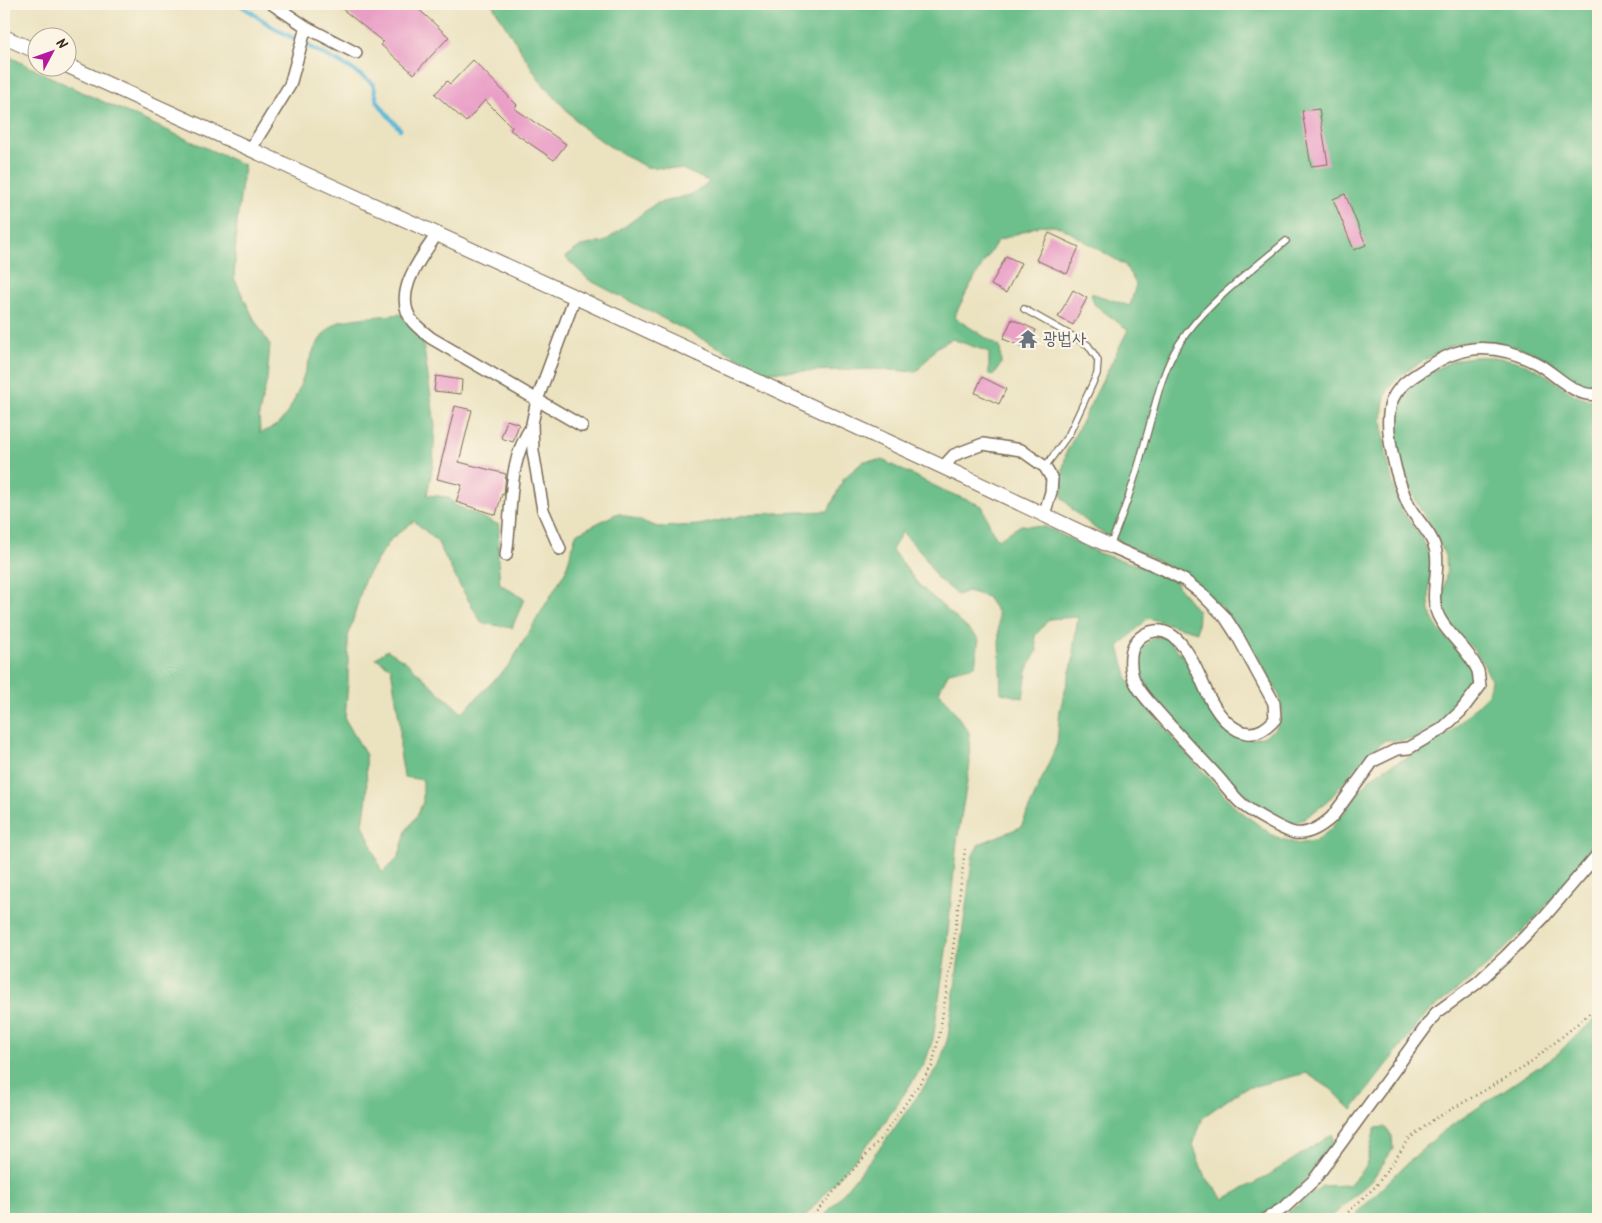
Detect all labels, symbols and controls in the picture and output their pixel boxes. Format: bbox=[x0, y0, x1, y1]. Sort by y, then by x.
north arrow bbox=[28, 28, 78, 78]
text: N bbox=[50, 34, 72, 55]
place label: 광법사 bbox=[1043, 325, 1087, 354]
temple icon: 광법사 bbox=[1017, 328, 1039, 350]

